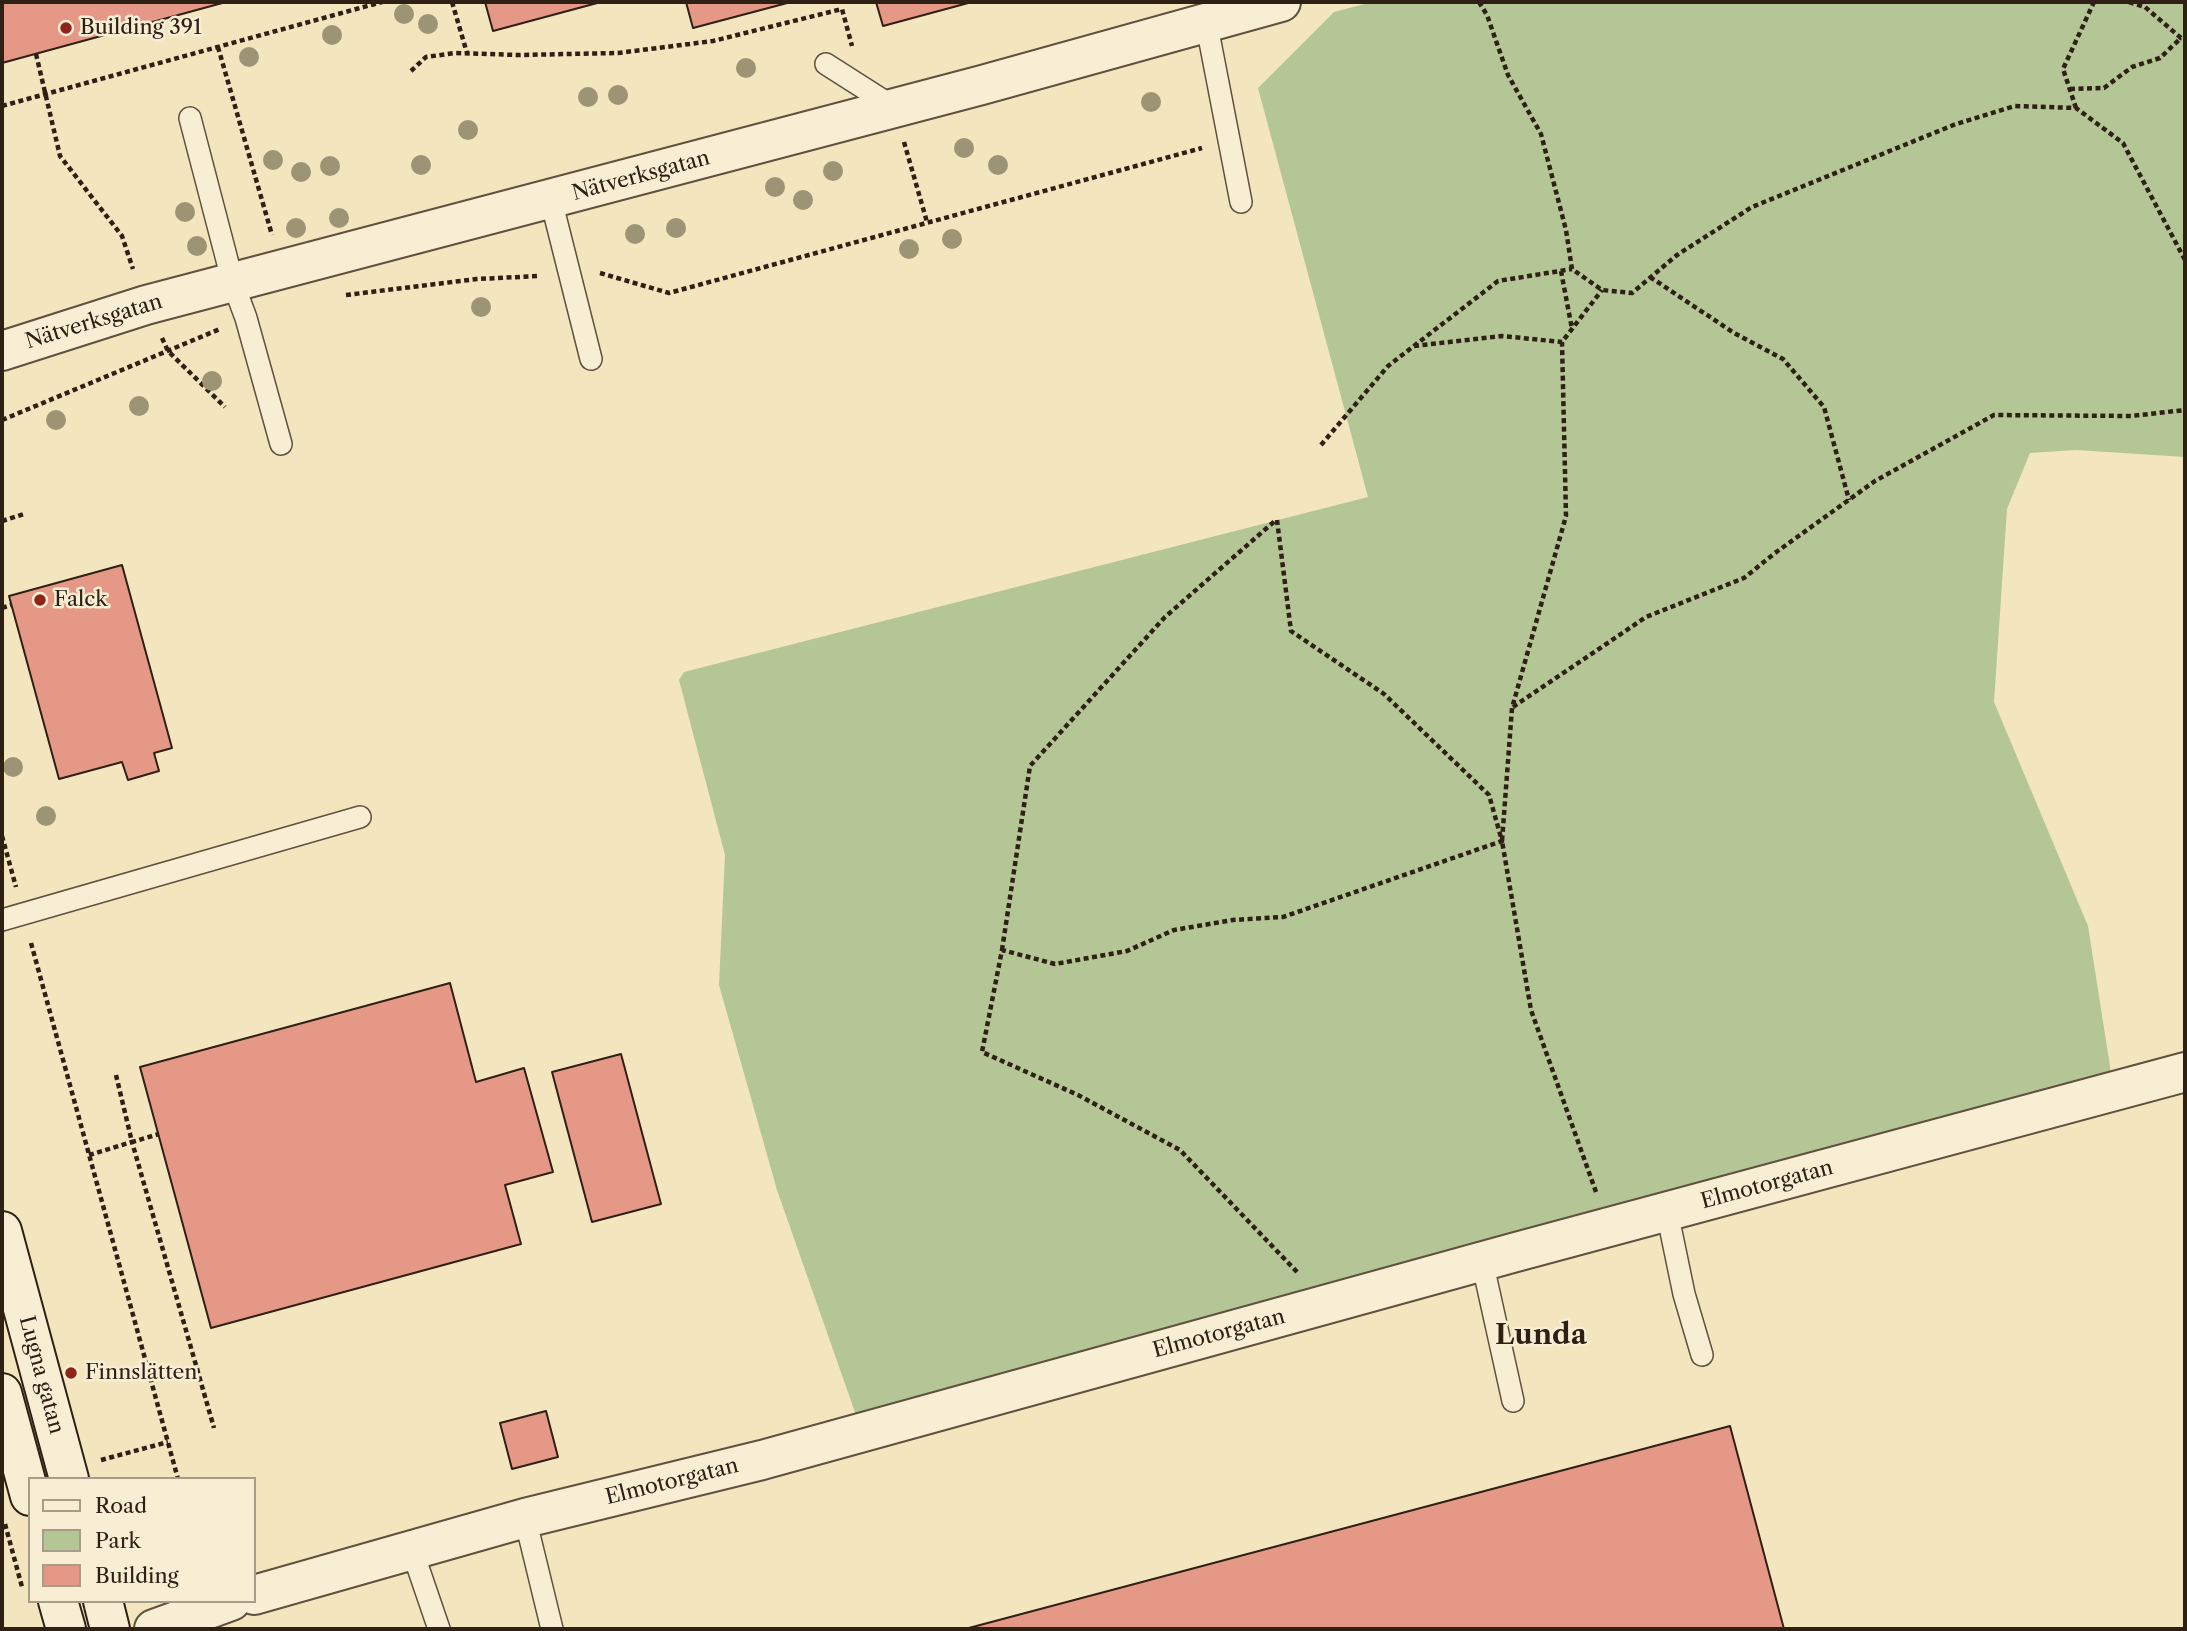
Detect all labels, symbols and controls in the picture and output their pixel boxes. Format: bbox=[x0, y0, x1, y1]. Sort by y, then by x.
place label: Building 391 bbox=[80, 15, 202, 41]
marker: Building 391 bbox=[58, 20, 74, 36]
street label: Nätverksgatan bbox=[569, 145, 713, 207]
street label: Nätverksgatan bbox=[23, 289, 165, 355]
place label: Falck bbox=[54, 587, 107, 613]
marker: Falck bbox=[32, 592, 48, 608]
street label: Elmotorgatan bbox=[1698, 1155, 1836, 1215]
street label: Elmotorgatan bbox=[1150, 1304, 1288, 1364]
street label: Lugna gatan bbox=[13, 1313, 69, 1437]
district label: Lunda bbox=[1495, 1319, 1587, 1353]
place label: Finnslätten bbox=[85, 1360, 197, 1386]
marker: Finnslätten bbox=[63, 1365, 79, 1381]
street label: Elmotorgatan bbox=[603, 1453, 741, 1511]
legend bbox=[28, 1477, 256, 1603]
text: Road bbox=[95, 1493, 147, 1518]
text: Park bbox=[95, 1528, 141, 1553]
text: Building bbox=[95, 1563, 179, 1588]

